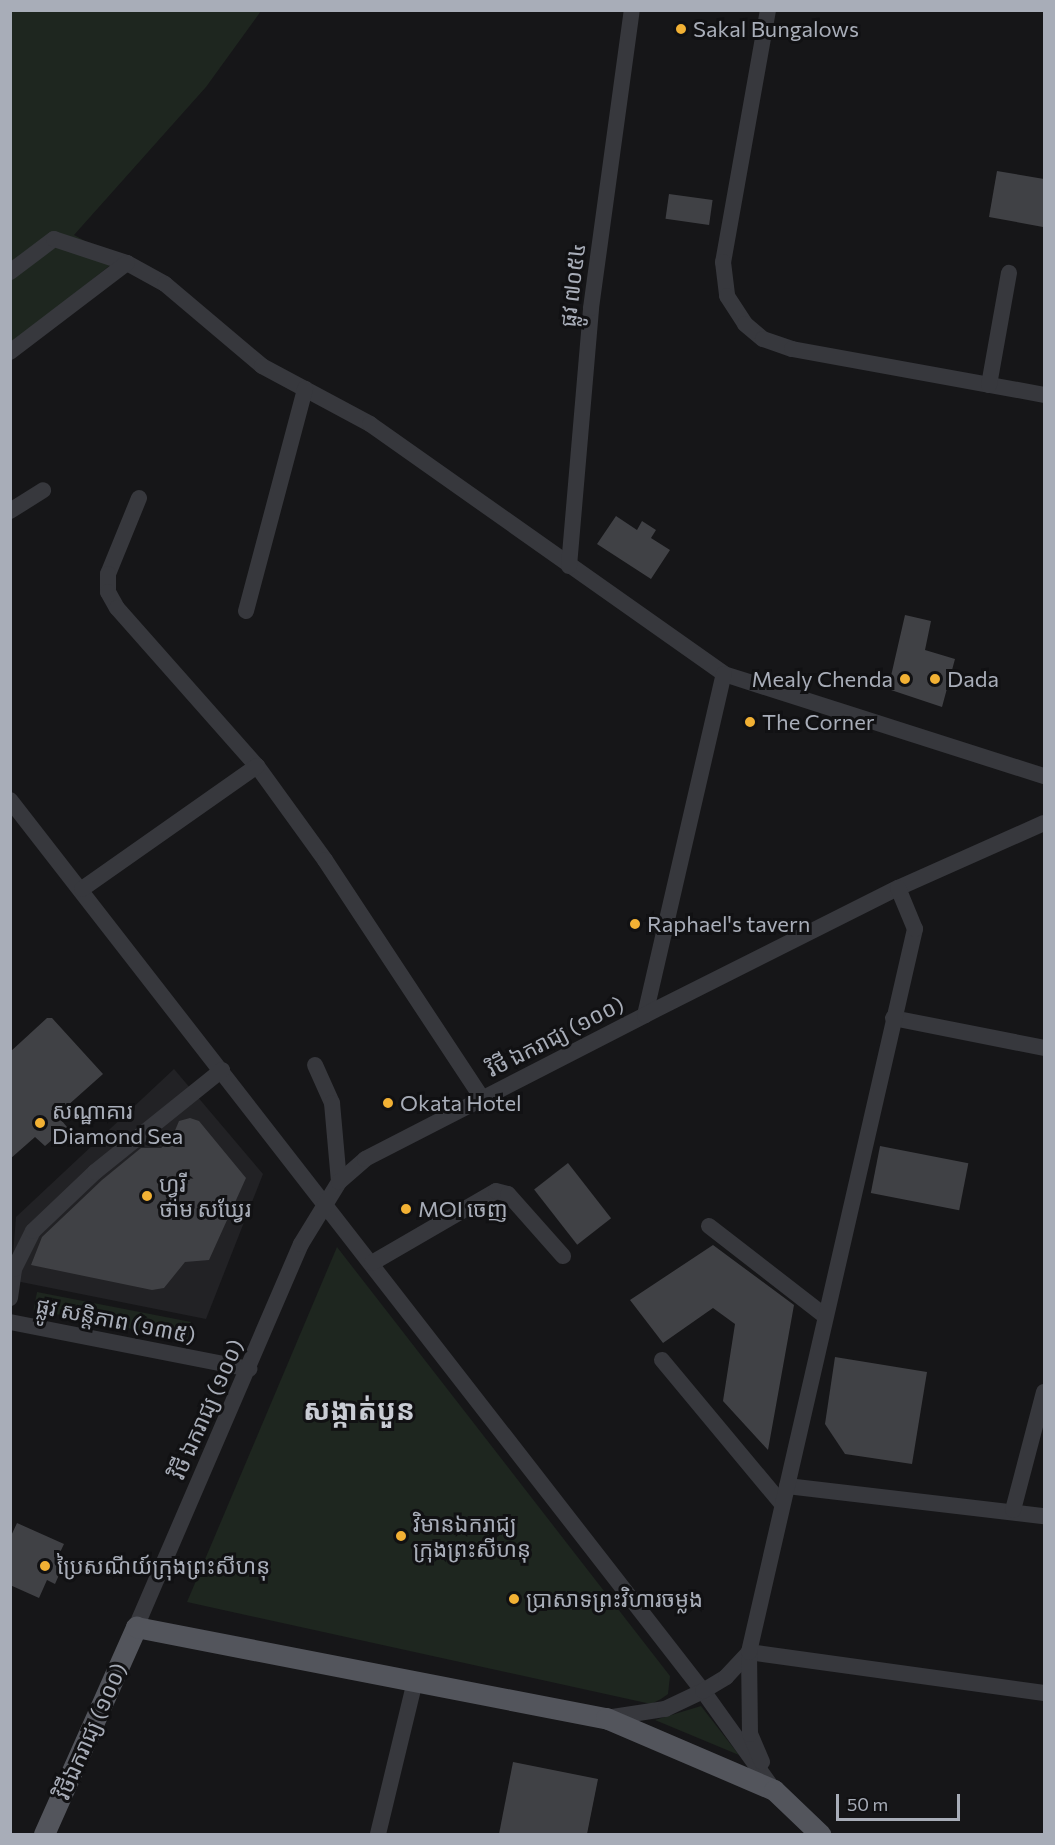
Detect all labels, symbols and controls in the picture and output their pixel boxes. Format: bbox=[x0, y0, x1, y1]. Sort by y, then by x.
place label: Sakal Bungalows bbox=[693, 16, 859, 42]
marker: Sakal Bungalows bbox=[674, 22, 688, 36]
street label: ផ្លូវ ៧០៥៤ bbox=[554, 241, 590, 329]
place label: Mealy Chenda bbox=[752, 666, 893, 692]
place label: Dada bbox=[947, 666, 999, 692]
marker: Mealy Chenda bbox=[898, 672, 912, 686]
marker: Dada bbox=[928, 672, 942, 686]
place label: The Corner bbox=[762, 709, 875, 735]
marker: The Corner bbox=[743, 715, 757, 729]
place label: Raphael's tavern bbox=[647, 911, 810, 937]
marker: Raphael's tavern bbox=[628, 917, 642, 931]
street label: វិថី ឯករាជ្យ (១០០) bbox=[482, 990, 628, 1082]
place label: Okata Hotel bbox=[400, 1090, 522, 1116]
marker: Okata Hotel bbox=[381, 1096, 395, 1110]
place label: សណ្ឋាគារ Diamond Sea bbox=[52, 1097, 183, 1148]
marker: សណ្ឋាគារ Diamond Sea bbox=[33, 1116, 47, 1130]
place label: ហ្វូរី ថាម សឃ្វែរ bbox=[159, 1170, 251, 1222]
marker: ហ្វូរី ថាម សឃ្វែរ bbox=[140, 1189, 154, 1203]
place label: MOI ចេញ bbox=[418, 1196, 508, 1222]
marker: MOI ចេញ bbox=[399, 1202, 413, 1216]
street label: ផ្លូវ សន្តិភាព (១៣៥) bbox=[34, 1292, 198, 1348]
street label: វិថី ឯករាជ្យ (១០០) bbox=[163, 1335, 249, 1483]
district label: សង្កាត់បួន bbox=[303, 1392, 415, 1426]
place label: វិមានឯករាជ្យ ក្រុងព្រះសីហនុ bbox=[413, 1510, 531, 1562]
marker: វិមានឯករាជ្យ ក្រុងព្រះសីហនុ bbox=[394, 1529, 408, 1543]
place label: ប្រៃសណីយ៍ក្រុងព្រះសីហនុ bbox=[57, 1553, 270, 1579]
marker: ប្រៃសណីយ៍ក្រុងព្រះសីហនុ bbox=[38, 1559, 52, 1573]
place label: ប្រាសាទព្រះវិហារចម្លង bbox=[526, 1586, 703, 1612]
marker: ប្រាសាទព្រះវិហារចម្លង bbox=[507, 1592, 521, 1606]
street label: វិថីឯករាជ្យ (១០០) bbox=[48, 1659, 132, 1803]
scale bar bbox=[839, 1782, 964, 1820]
text: 50 m bbox=[847, 1793, 888, 1815]

